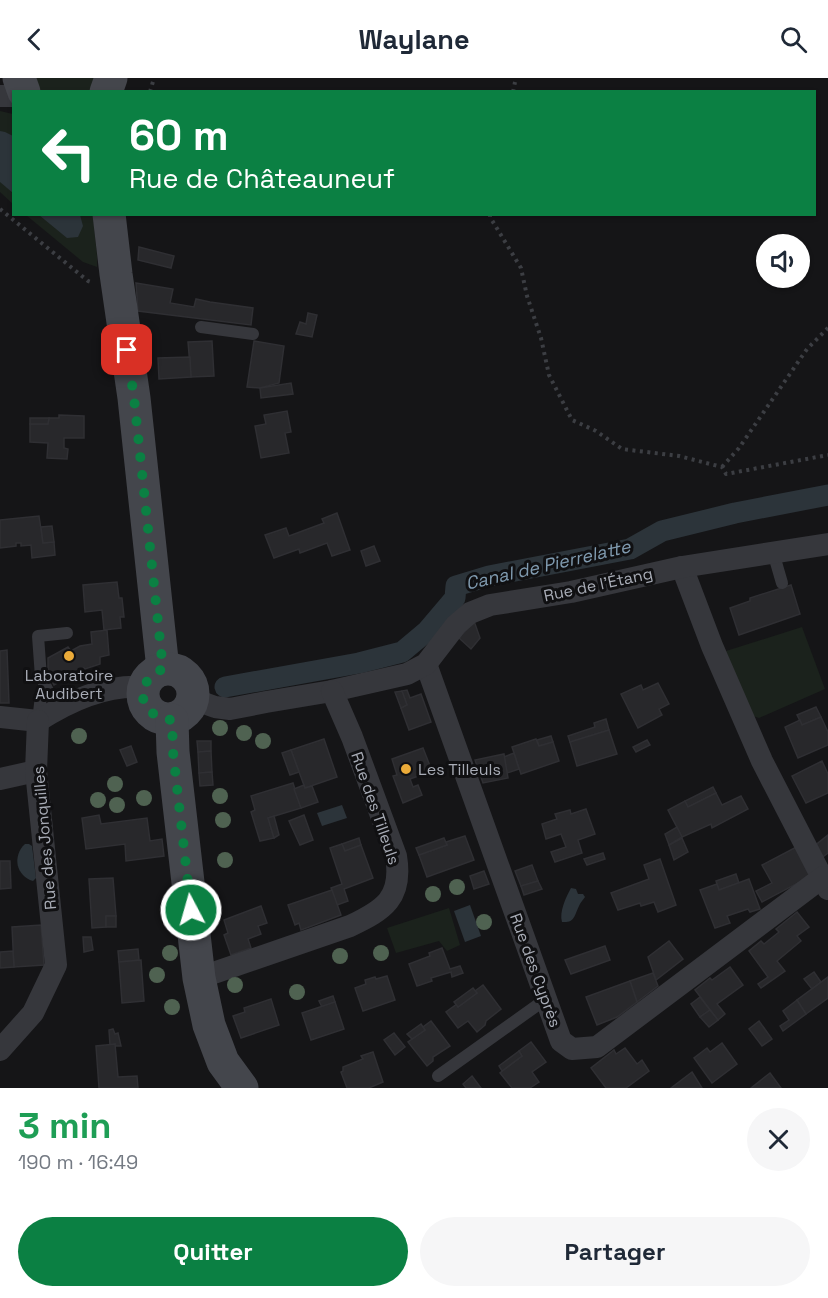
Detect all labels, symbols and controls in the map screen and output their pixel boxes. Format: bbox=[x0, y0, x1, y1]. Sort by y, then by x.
text: Waylane bbox=[359, 22, 469, 57]
icon: back bbox=[18, 23, 51, 56]
icon: search bbox=[777, 23, 810, 56]
text: 60 m bbox=[129, 109, 229, 162]
icon: left bbox=[30, 114, 108, 192]
text: Rue de Châteauneuf bbox=[129, 161, 395, 196]
map controls bbox=[756, 234, 810, 288]
button: sound bbox=[756, 234, 810, 288]
pin bbox=[101, 324, 152, 375]
icon: arrive bbox=[110, 333, 143, 366]
water label: Canal de Pierrelatte bbox=[463, 534, 634, 595]
street label: Rue de l'Étang bbox=[542, 563, 655, 606]
marker: Laboratoire Audibert bbox=[62, 649, 76, 663]
place label: Laboratoire Audibert bbox=[25, 665, 113, 704]
street label: Rue des Tilleuls bbox=[346, 749, 405, 867]
place label: Les Tilleuls bbox=[418, 759, 501, 780]
marker: Les Tilleuls bbox=[399, 762, 413, 776]
street label: Rue des Jonquilles bbox=[28, 765, 61, 911]
position arrow bbox=[159, 878, 223, 942]
street label: Rue des Cyprès bbox=[505, 910, 566, 1030]
text: 3 min bbox=[18, 1103, 112, 1149]
button: close bbox=[747, 1108, 810, 1171]
text: 190 m · 16:49 bbox=[18, 1149, 138, 1175]
button: Quitter bbox=[18, 1217, 408, 1286]
button: Partager bbox=[420, 1217, 810, 1286]

